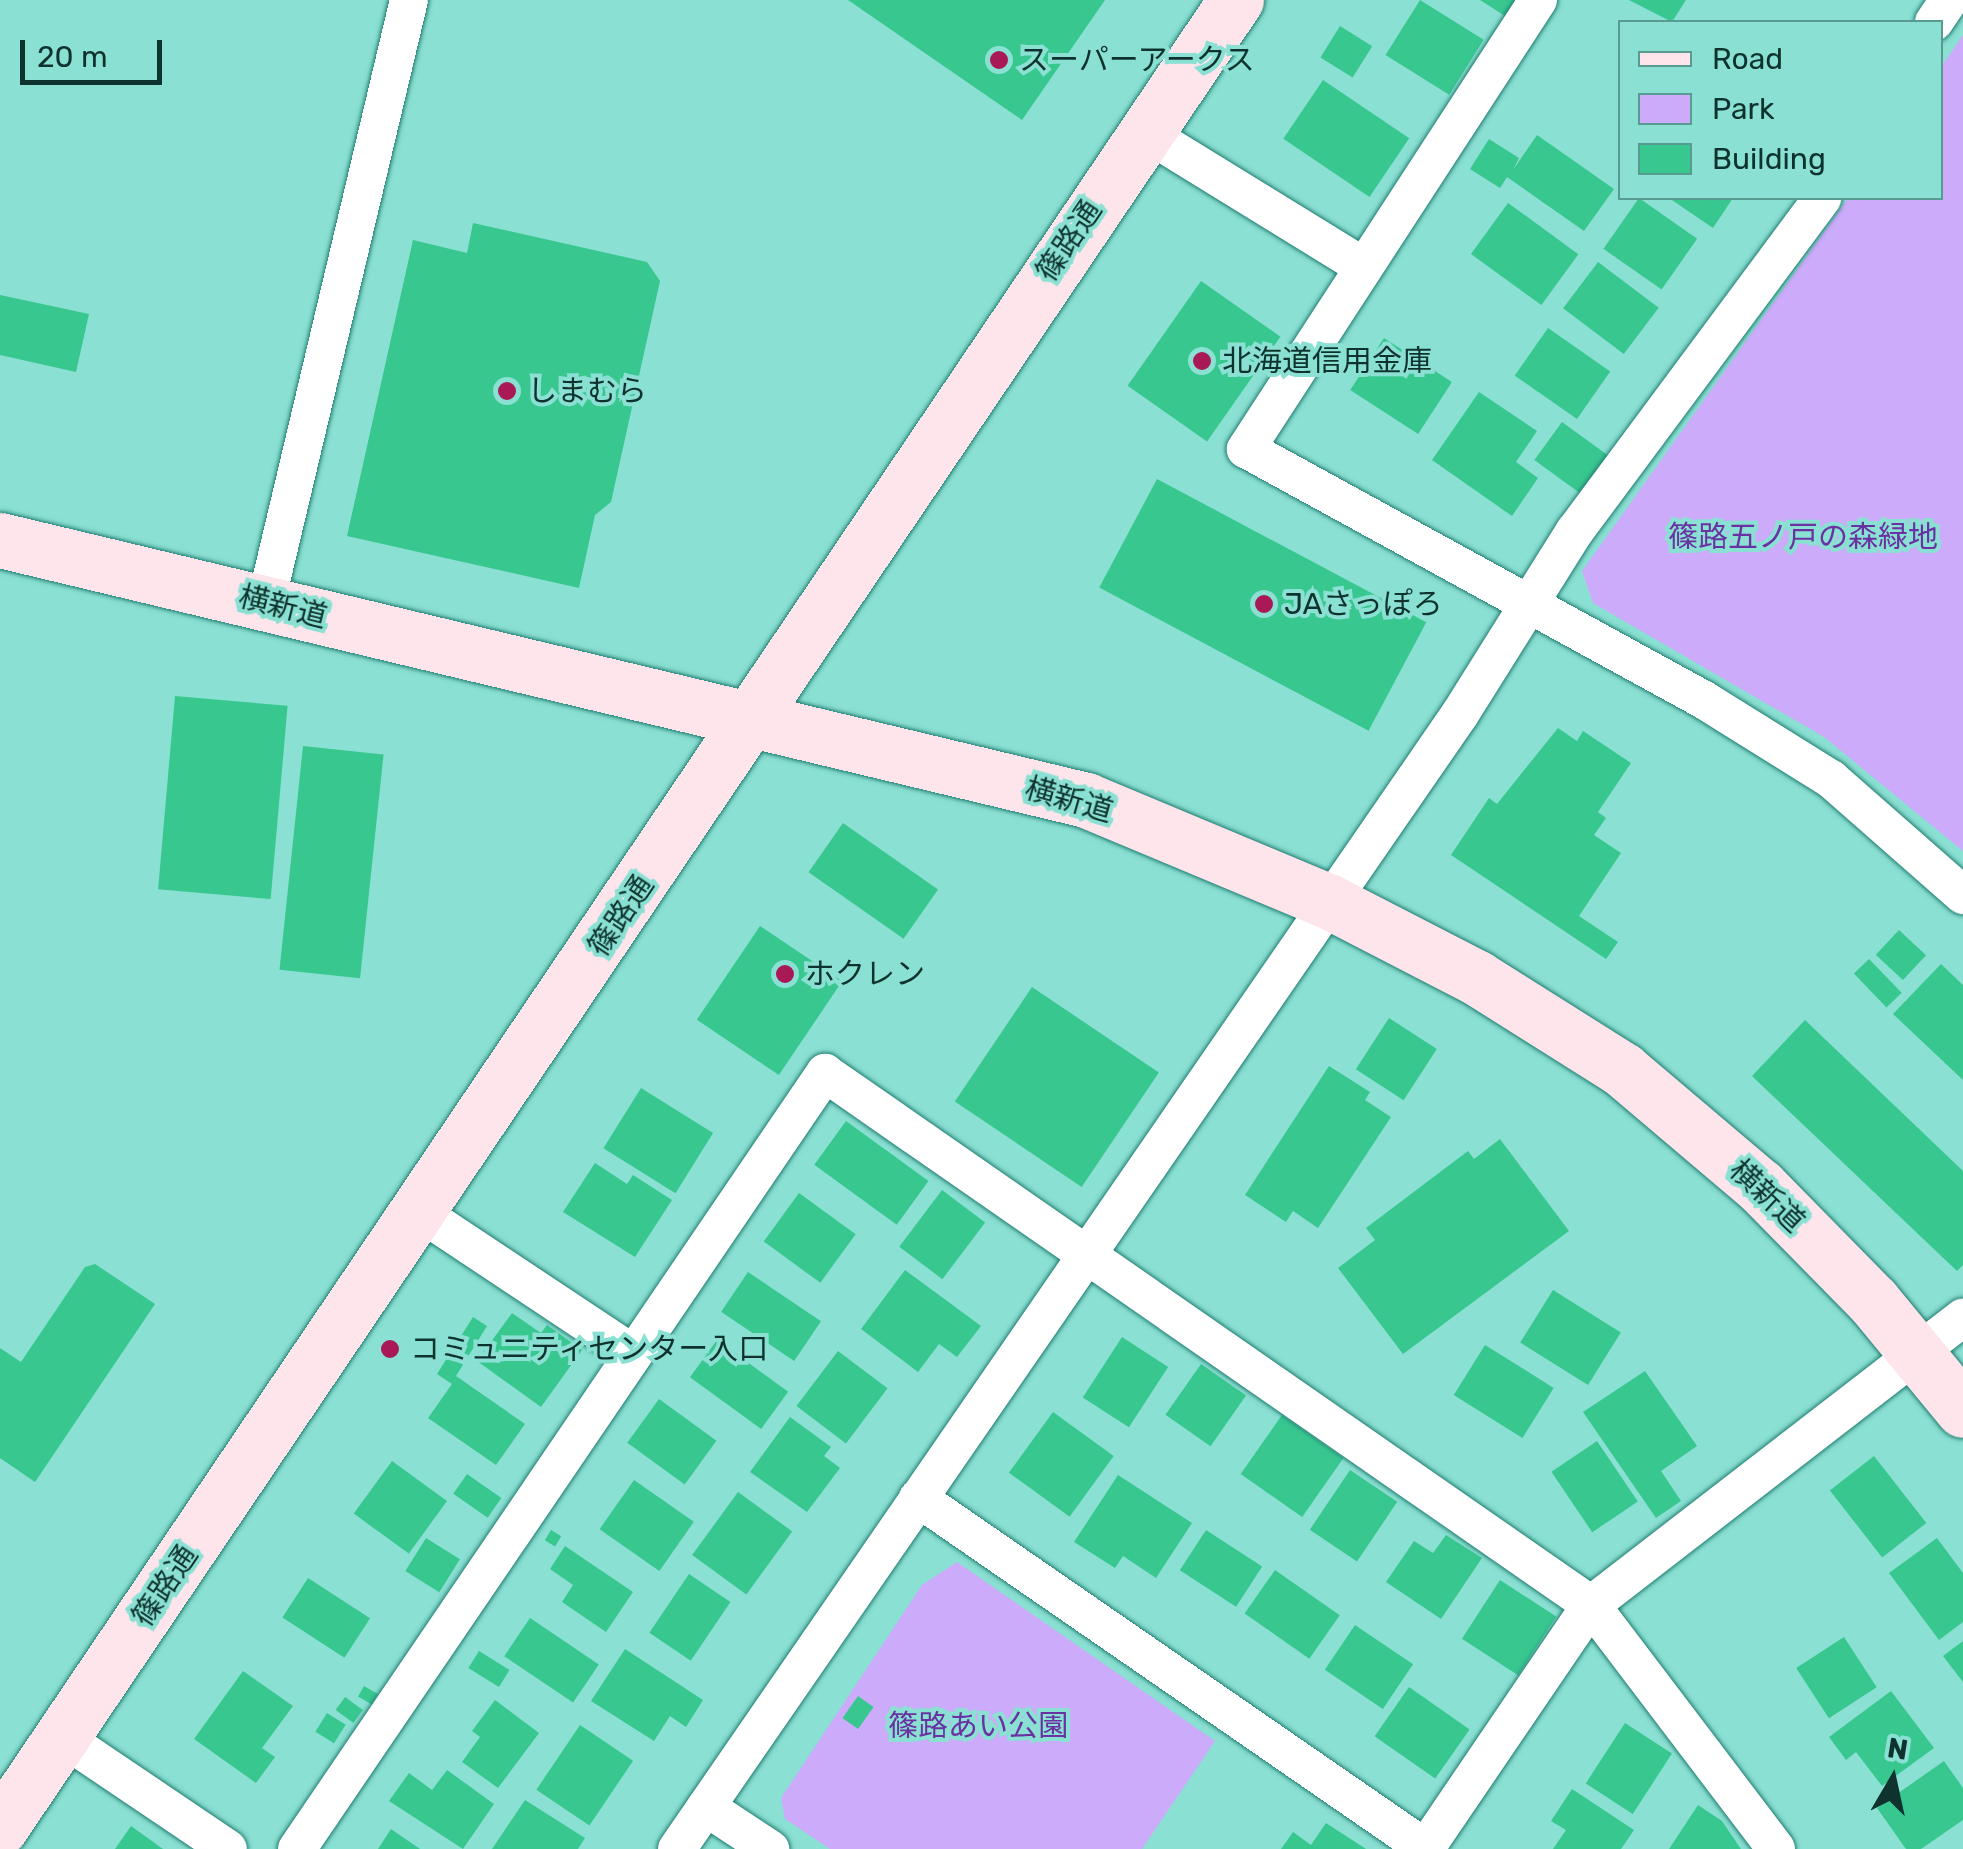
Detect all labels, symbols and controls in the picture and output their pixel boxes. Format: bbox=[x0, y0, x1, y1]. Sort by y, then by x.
scale bar bbox=[25, 20, 168, 82]
legend bbox=[1618, 20, 1943, 200]
text: 20 m bbox=[37, 39, 108, 75]
text: Road bbox=[1712, 41, 1783, 77]
place label: スーパーアークス bbox=[1019, 42, 1257, 78]
marker: スーパーアークス bbox=[988, 49, 1010, 71]
text: Park bbox=[1712, 91, 1774, 127]
text: Building bbox=[1712, 141, 1826, 177]
street label: 篠路通 bbox=[1029, 194, 1109, 288]
place label: 北海道信用金庫 bbox=[1222, 343, 1432, 379]
marker: 北海道信用金庫 bbox=[1191, 350, 1213, 372]
place label: しまむら bbox=[527, 373, 647, 409]
marker: しまむら bbox=[496, 380, 518, 402]
park label: 篠路五ノ戸の森緑地 bbox=[1668, 519, 1938, 555]
street label: 横新道 bbox=[235, 579, 331, 635]
place label: JAさっぽろ bbox=[1284, 586, 1443, 622]
marker: JAさっぽろ bbox=[1253, 593, 1275, 615]
street label: 横新道 bbox=[1021, 770, 1117, 830]
street label: 篠路通 bbox=[581, 869, 661, 963]
place label: ホクレン bbox=[805, 956, 925, 992]
marker: ホクレン bbox=[774, 963, 796, 985]
street label: 横新道 bbox=[1722, 1152, 1812, 1240]
place label: コミュニティセンター入口 bbox=[410, 1331, 770, 1367]
marker: コミュニティセンター入口 bbox=[379, 1338, 401, 1360]
street label: 篠路通 bbox=[125, 1539, 205, 1633]
park label: 篠路あい公園 bbox=[888, 1708, 1068, 1744]
north arrow bbox=[1843, 1729, 1943, 1829]
text: N bbox=[1885, 1731, 1910, 1767]

